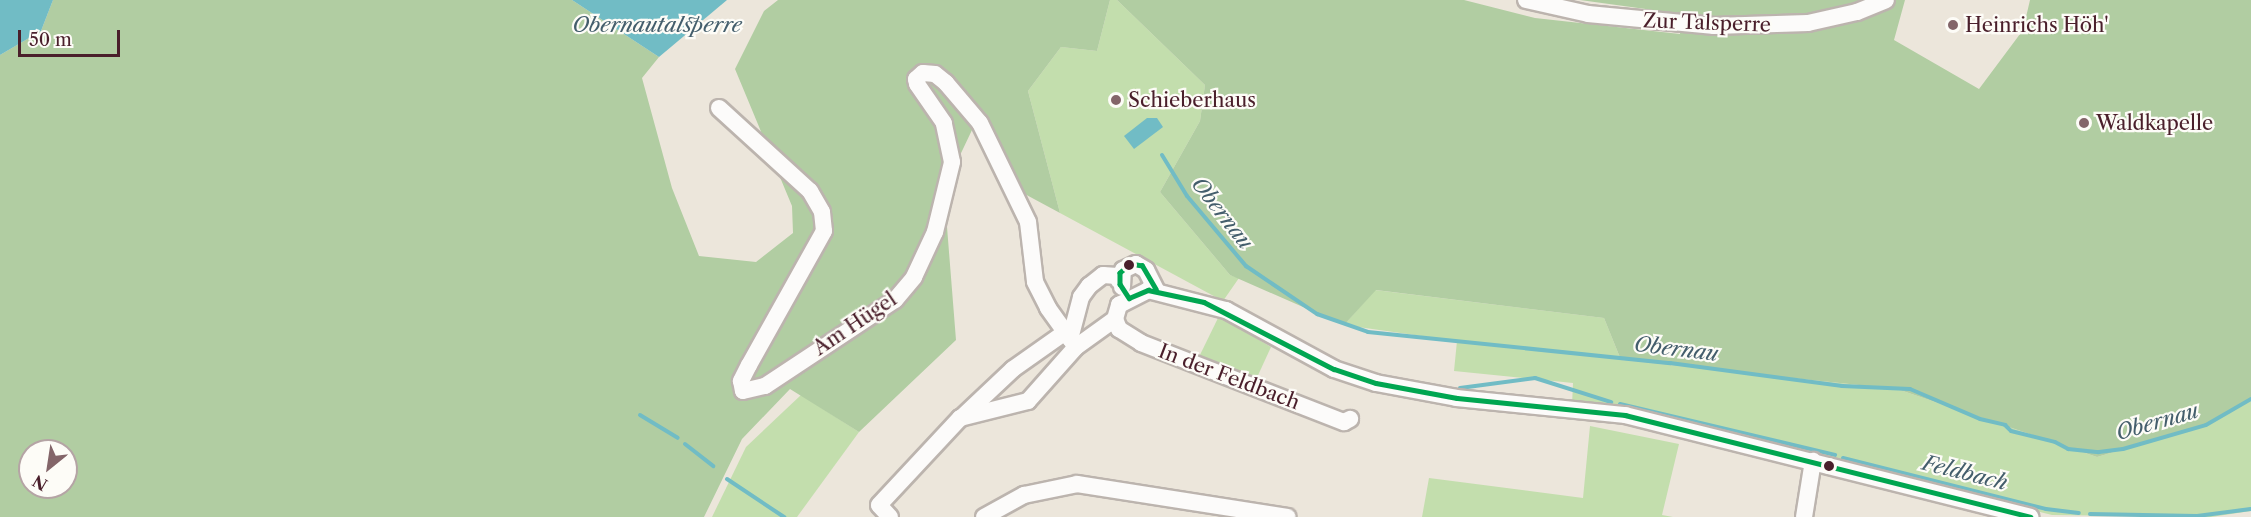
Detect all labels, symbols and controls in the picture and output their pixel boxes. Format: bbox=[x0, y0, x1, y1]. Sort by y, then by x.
street label: Zur Talsperre bbox=[1642, 9, 1772, 37]
water label: Obernautalsperre bbox=[572, 12, 742, 38]
place label: Heinrichs Höh' bbox=[1965, 13, 2109, 37]
scale bar bbox=[21, 18, 123, 56]
marker: Heinrichs Höh' bbox=[1946, 18, 1960, 32]
text: 50 m bbox=[29, 29, 72, 51]
place label: Schieberhaus bbox=[1128, 88, 1256, 112]
marker: Schieberhaus bbox=[1109, 93, 1123, 107]
place label: Waldkapelle bbox=[2096, 111, 2213, 135]
marker: Waldkapelle bbox=[2077, 116, 2091, 130]
water label: Obernau bbox=[1186, 172, 1258, 254]
unlabelled marker bbox=[1123, 259, 1135, 271]
street label: Am Hügel bbox=[809, 287, 901, 361]
water label: Obernau bbox=[1632, 331, 1720, 367]
street label: In der Feldbach bbox=[1155, 339, 1303, 415]
water label: Obernau bbox=[2113, 398, 2201, 446]
north arrow bbox=[18, 439, 78, 499]
water label: Feldbach bbox=[1920, 450, 2010, 496]
unlabelled marker bbox=[1823, 460, 1835, 472]
text: N bbox=[29, 471, 51, 495]

